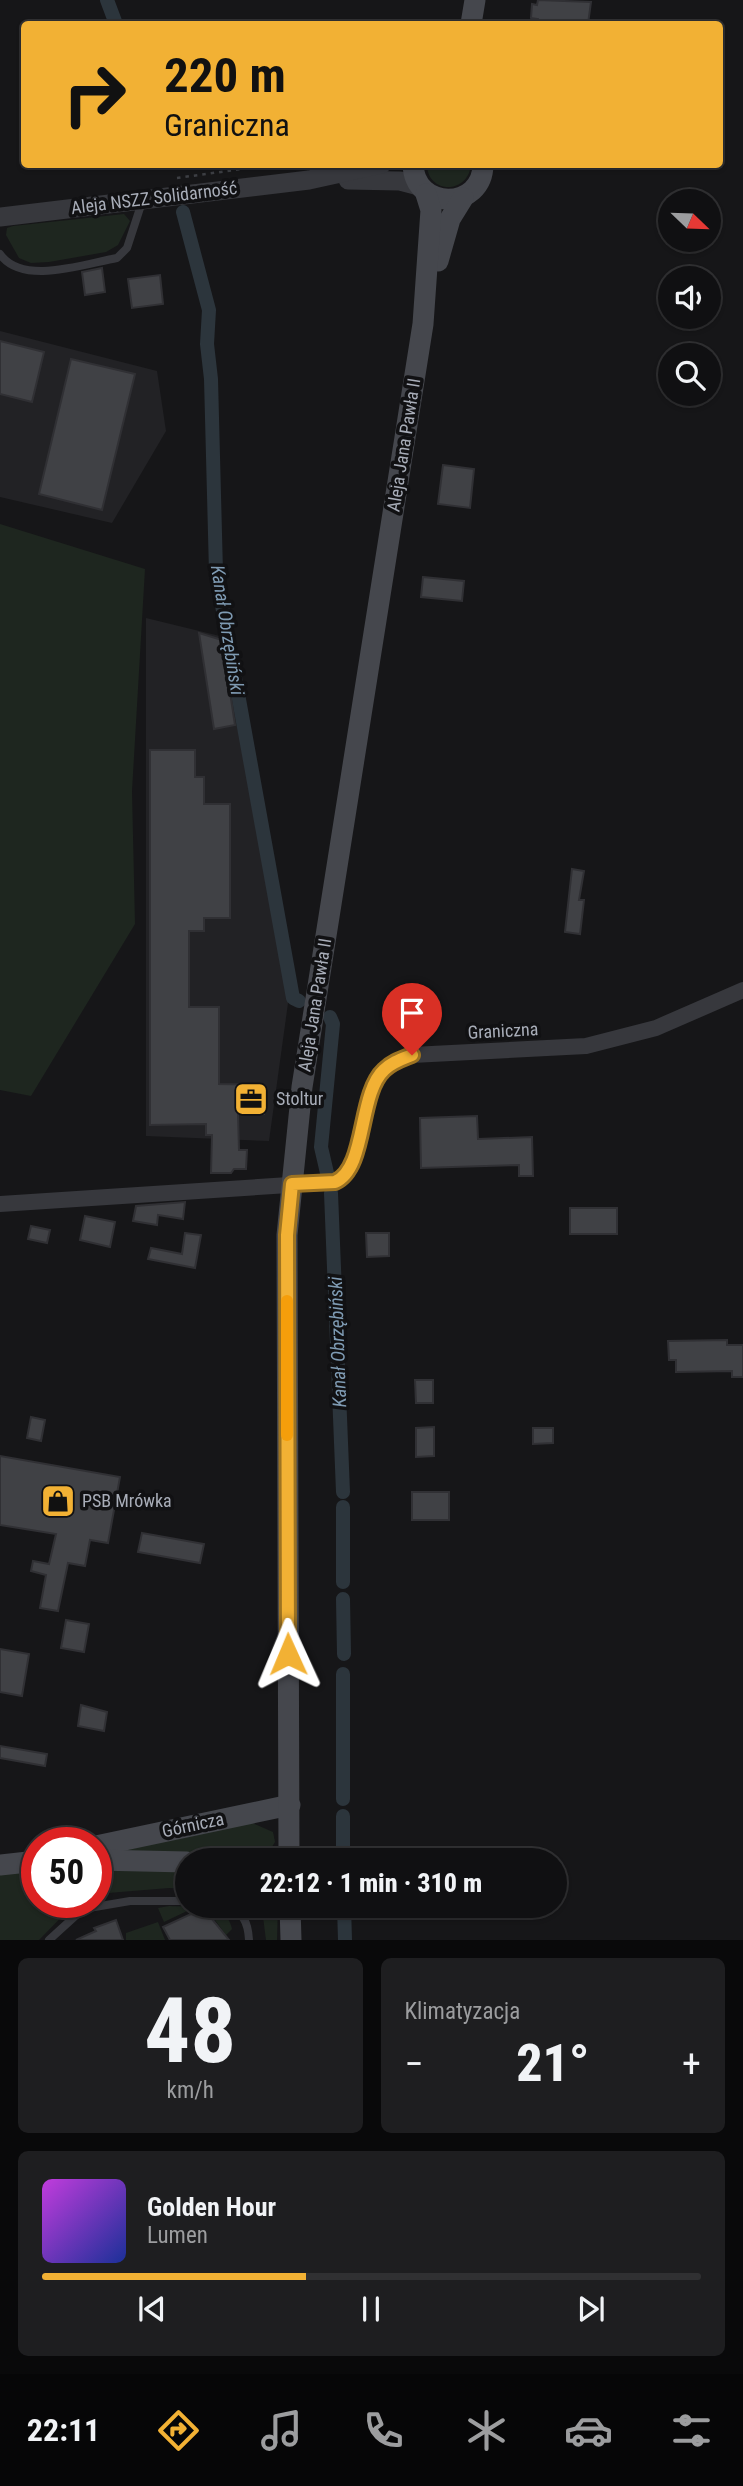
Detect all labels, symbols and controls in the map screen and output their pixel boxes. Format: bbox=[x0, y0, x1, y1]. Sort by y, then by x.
text: 220 m bbox=[164, 47, 286, 104]
icon: right bbox=[49, 49, 140, 140]
text: Graniczna bbox=[164, 106, 290, 144]
street label: Aleja NSZZ Solidarność bbox=[70, 177, 238, 218]
north arrow bbox=[658, 189, 721, 252]
map controls bbox=[658, 189, 721, 406]
button: sound bbox=[658, 266, 721, 329]
button: search bbox=[658, 343, 721, 406]
street label: Aleja Jana Pawła II bbox=[383, 377, 424, 513]
water label: Kanał Obrzębiński bbox=[206, 564, 249, 697]
street label: Aleja Jana Pawła II bbox=[294, 937, 335, 1073]
pin bbox=[382, 983, 442, 1055]
icon: arrive bbox=[393, 994, 431, 1032]
street label: Graniczna bbox=[467, 1018, 539, 1043]
office icon: Stoltur bbox=[232, 1080, 270, 1118]
place label: Stoltur bbox=[276, 1088, 324, 1109]
water label: Kanał Obrzębiński bbox=[324, 1275, 351, 1408]
shop icon: PSB Mrówka bbox=[39, 1482, 77, 1520]
place label: PSB Mrówka bbox=[82, 1490, 172, 1511]
position arrow bbox=[251, 1617, 325, 1691]
street label: Górnicza bbox=[160, 1808, 226, 1841]
speed limit sign: 50 bbox=[21, 1827, 112, 1918]
text: 22:12 · 1 min · 310 m bbox=[260, 1868, 482, 1898]
text: 48 bbox=[144, 1978, 236, 2084]
text: Klimatyzacja bbox=[405, 1998, 520, 2025]
text: 21° bbox=[516, 2033, 589, 2094]
text: − bbox=[405, 2042, 424, 2086]
text: + bbox=[682, 2042, 701, 2086]
text: km/h bbox=[167, 2077, 214, 2104]
text: Golden Hour bbox=[147, 2192, 276, 2222]
text: Lumen bbox=[147, 2222, 208, 2249]
icon: previous bbox=[133, 2290, 171, 2328]
icon: pause bbox=[352, 2290, 390, 2328]
icon: next bbox=[572, 2290, 610, 2328]
icon: directions bbox=[154, 2406, 203, 2455]
icon: music bbox=[257, 2406, 306, 2455]
icon: phone bbox=[359, 2406, 408, 2455]
icon: climate bbox=[462, 2406, 511, 2455]
icon: car bbox=[564, 2406, 613, 2455]
icon: filters bbox=[667, 2406, 716, 2455]
text: 22:11 bbox=[27, 2411, 100, 2449]

